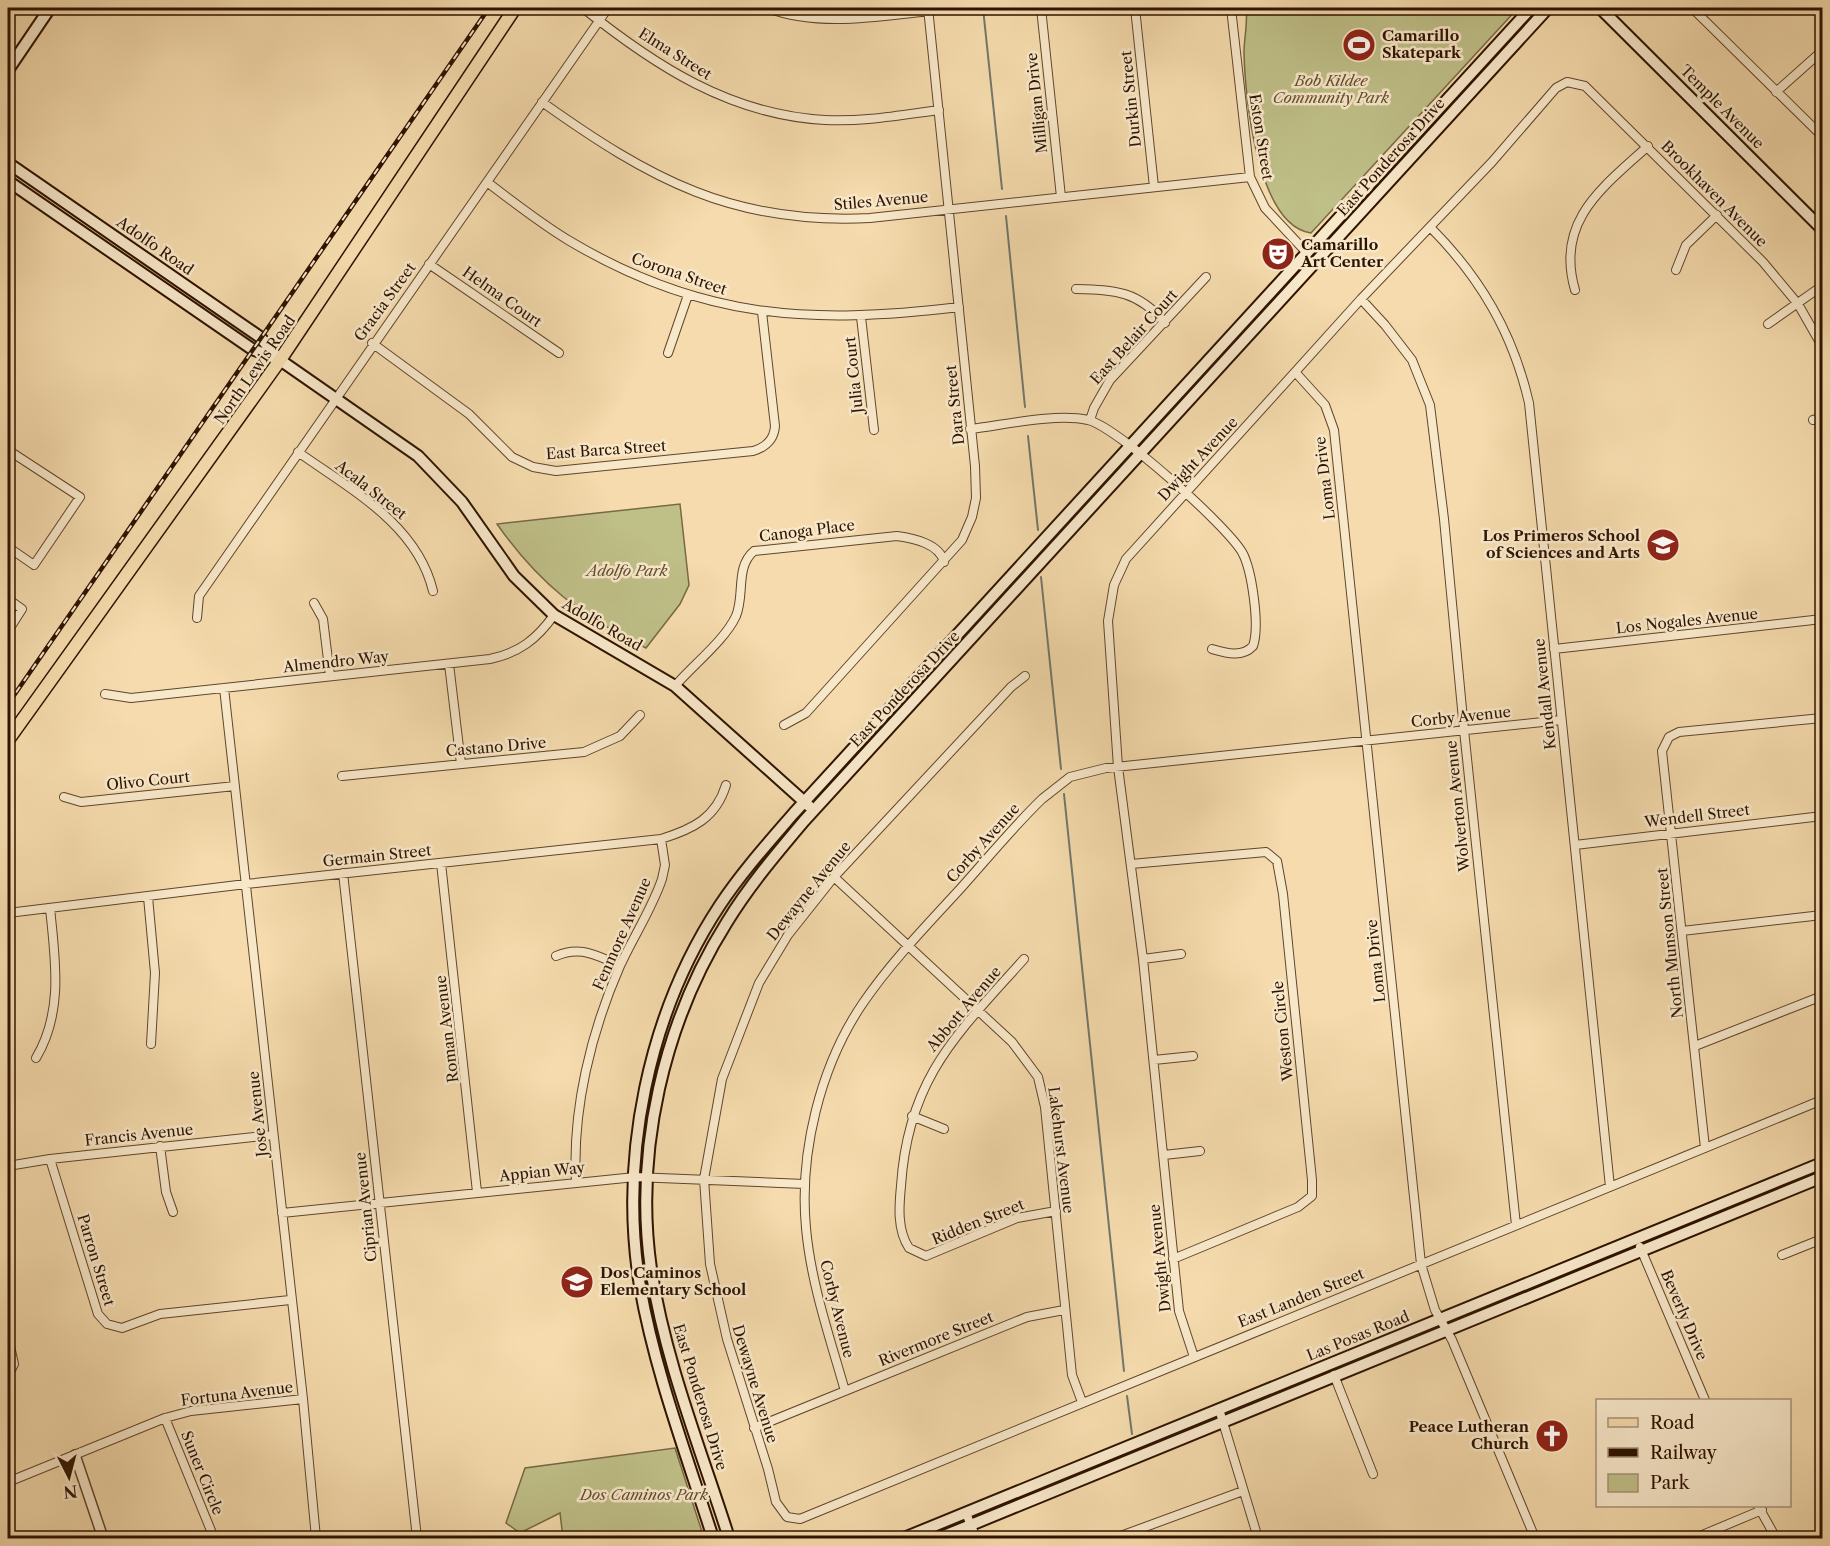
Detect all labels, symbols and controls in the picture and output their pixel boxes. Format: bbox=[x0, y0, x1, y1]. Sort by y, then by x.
street label: Elma Street bbox=[635, 24, 716, 84]
place label: Camarillo Skatepark bbox=[1382, 26, 1462, 62]
sports icon: Camarillo Skatepark bbox=[1341, 27, 1377, 63]
street label: Durkin Street bbox=[1116, 49, 1145, 148]
street label: Milligan Drive bbox=[1022, 52, 1051, 154]
street label: Temple Avenue bbox=[1676, 61, 1768, 153]
park label: Bob Kildee Community Park bbox=[1273, 71, 1389, 107]
street label: Eston Street bbox=[1245, 92, 1278, 182]
street label: East Ponderosa Drive bbox=[1333, 94, 1449, 220]
street label: Brookhaven Avenue bbox=[1657, 136, 1772, 251]
street label: Stiles Avenue bbox=[833, 187, 929, 214]
street label: Adolfo Road bbox=[113, 212, 197, 279]
place label: Camarillo Art Center bbox=[1300, 235, 1384, 271]
theatre icon: Camarillo Art Center bbox=[1260, 236, 1296, 272]
street label: Corona Street bbox=[629, 248, 730, 299]
street label: Gracia Street bbox=[350, 258, 420, 345]
street label: Helma Court bbox=[459, 262, 546, 331]
street label: East Belair Court bbox=[1086, 285, 1182, 388]
street label: North Lewis Road bbox=[210, 312, 299, 428]
street label: Julia Court bbox=[840, 335, 867, 416]
street label: Dara Street bbox=[941, 363, 968, 446]
street label: Dwight Avenue bbox=[1154, 413, 1242, 505]
street label: Loma Drive bbox=[1310, 435, 1339, 521]
street label: East Barca Street bbox=[545, 436, 667, 463]
street label: Acala Street bbox=[331, 455, 411, 524]
street label: Canoga Place bbox=[758, 515, 856, 546]
place label: Los Primeros School of Sciences and Arts bbox=[1483, 526, 1640, 562]
school or university icon: Los Primeros School of Sciences and Arts bbox=[1645, 527, 1681, 563]
park label: Adolfo Park bbox=[585, 561, 668, 580]
street label: Adolfo Road bbox=[558, 594, 646, 655]
street label: Los Nogales Avenue bbox=[1615, 604, 1759, 637]
street label: East Ponderosa Drive bbox=[846, 627, 963, 751]
street label: Kendall Avenue bbox=[1529, 637, 1560, 751]
street label: Almendro Way bbox=[281, 646, 390, 677]
street label: Corby Avenue bbox=[1410, 702, 1512, 731]
street label: Castano Drive bbox=[445, 733, 547, 760]
street label: Wolverton Avenue bbox=[1441, 740, 1474, 874]
street label: Olivo Court bbox=[105, 767, 191, 794]
street label: Corby Avenue bbox=[942, 799, 1023, 886]
street label: Wendell Street bbox=[1642, 800, 1751, 832]
street label: Dewayne Avenue bbox=[763, 837, 855, 944]
street label: Germain Street bbox=[322, 840, 433, 871]
street label: North Munson Street bbox=[1652, 866, 1687, 1019]
street label: Fenmore Avenue bbox=[588, 875, 655, 993]
street label: Loma Drive bbox=[1362, 918, 1389, 1004]
street label: Abbott Avenue bbox=[922, 962, 1005, 1056]
street label: Roman Avenue bbox=[430, 974, 463, 1084]
street label: Weston Circle bbox=[1268, 980, 1297, 1083]
street label: Jose Avenue bbox=[244, 1070, 272, 1160]
street label: Lakehurst Avenue bbox=[1044, 1085, 1079, 1214]
street label: Francis Avenue bbox=[84, 1119, 194, 1150]
street label: Ciprian Avenue bbox=[350, 1151, 381, 1263]
street label: Appian Way bbox=[497, 1157, 586, 1186]
street label: Ridden Street bbox=[929, 1194, 1027, 1249]
street label: Dwight Avenue bbox=[1144, 1203, 1175, 1313]
street label: Parron Street bbox=[73, 1212, 120, 1309]
street label: Corby Avenue bbox=[816, 1258, 859, 1360]
place label: Dos Caminos Elementary School bbox=[600, 1263, 746, 1299]
street label: East Landen Street bbox=[1235, 1263, 1367, 1332]
school or university icon: Dos Caminos Elementary School bbox=[559, 1264, 595, 1300]
street label: Beverly Drive bbox=[1657, 1267, 1712, 1363]
street label: Las Posas Road bbox=[1304, 1306, 1412, 1365]
street label: Rivermore Street bbox=[876, 1307, 997, 1370]
street label: East Ponderosa Drive bbox=[669, 1321, 732, 1472]
street label: Dewayne Avenue bbox=[728, 1322, 783, 1445]
street label: Fortuna Avenue bbox=[180, 1377, 294, 1410]
legend bbox=[1596, 1399, 1791, 1507]
text: Road bbox=[1650, 1412, 1695, 1434]
place label: Peace Lutheran Church bbox=[1409, 1417, 1530, 1453]
church icon: Peace Lutheran Church bbox=[1534, 1418, 1570, 1454]
street label: Suner Circle bbox=[177, 1428, 228, 1518]
text: Railway bbox=[1650, 1442, 1718, 1464]
north arrow bbox=[39, 1447, 99, 1507]
text: Park bbox=[1650, 1472, 1691, 1494]
text: N bbox=[63, 1481, 79, 1503]
park label: Dos Caminos Park bbox=[579, 1485, 708, 1504]

